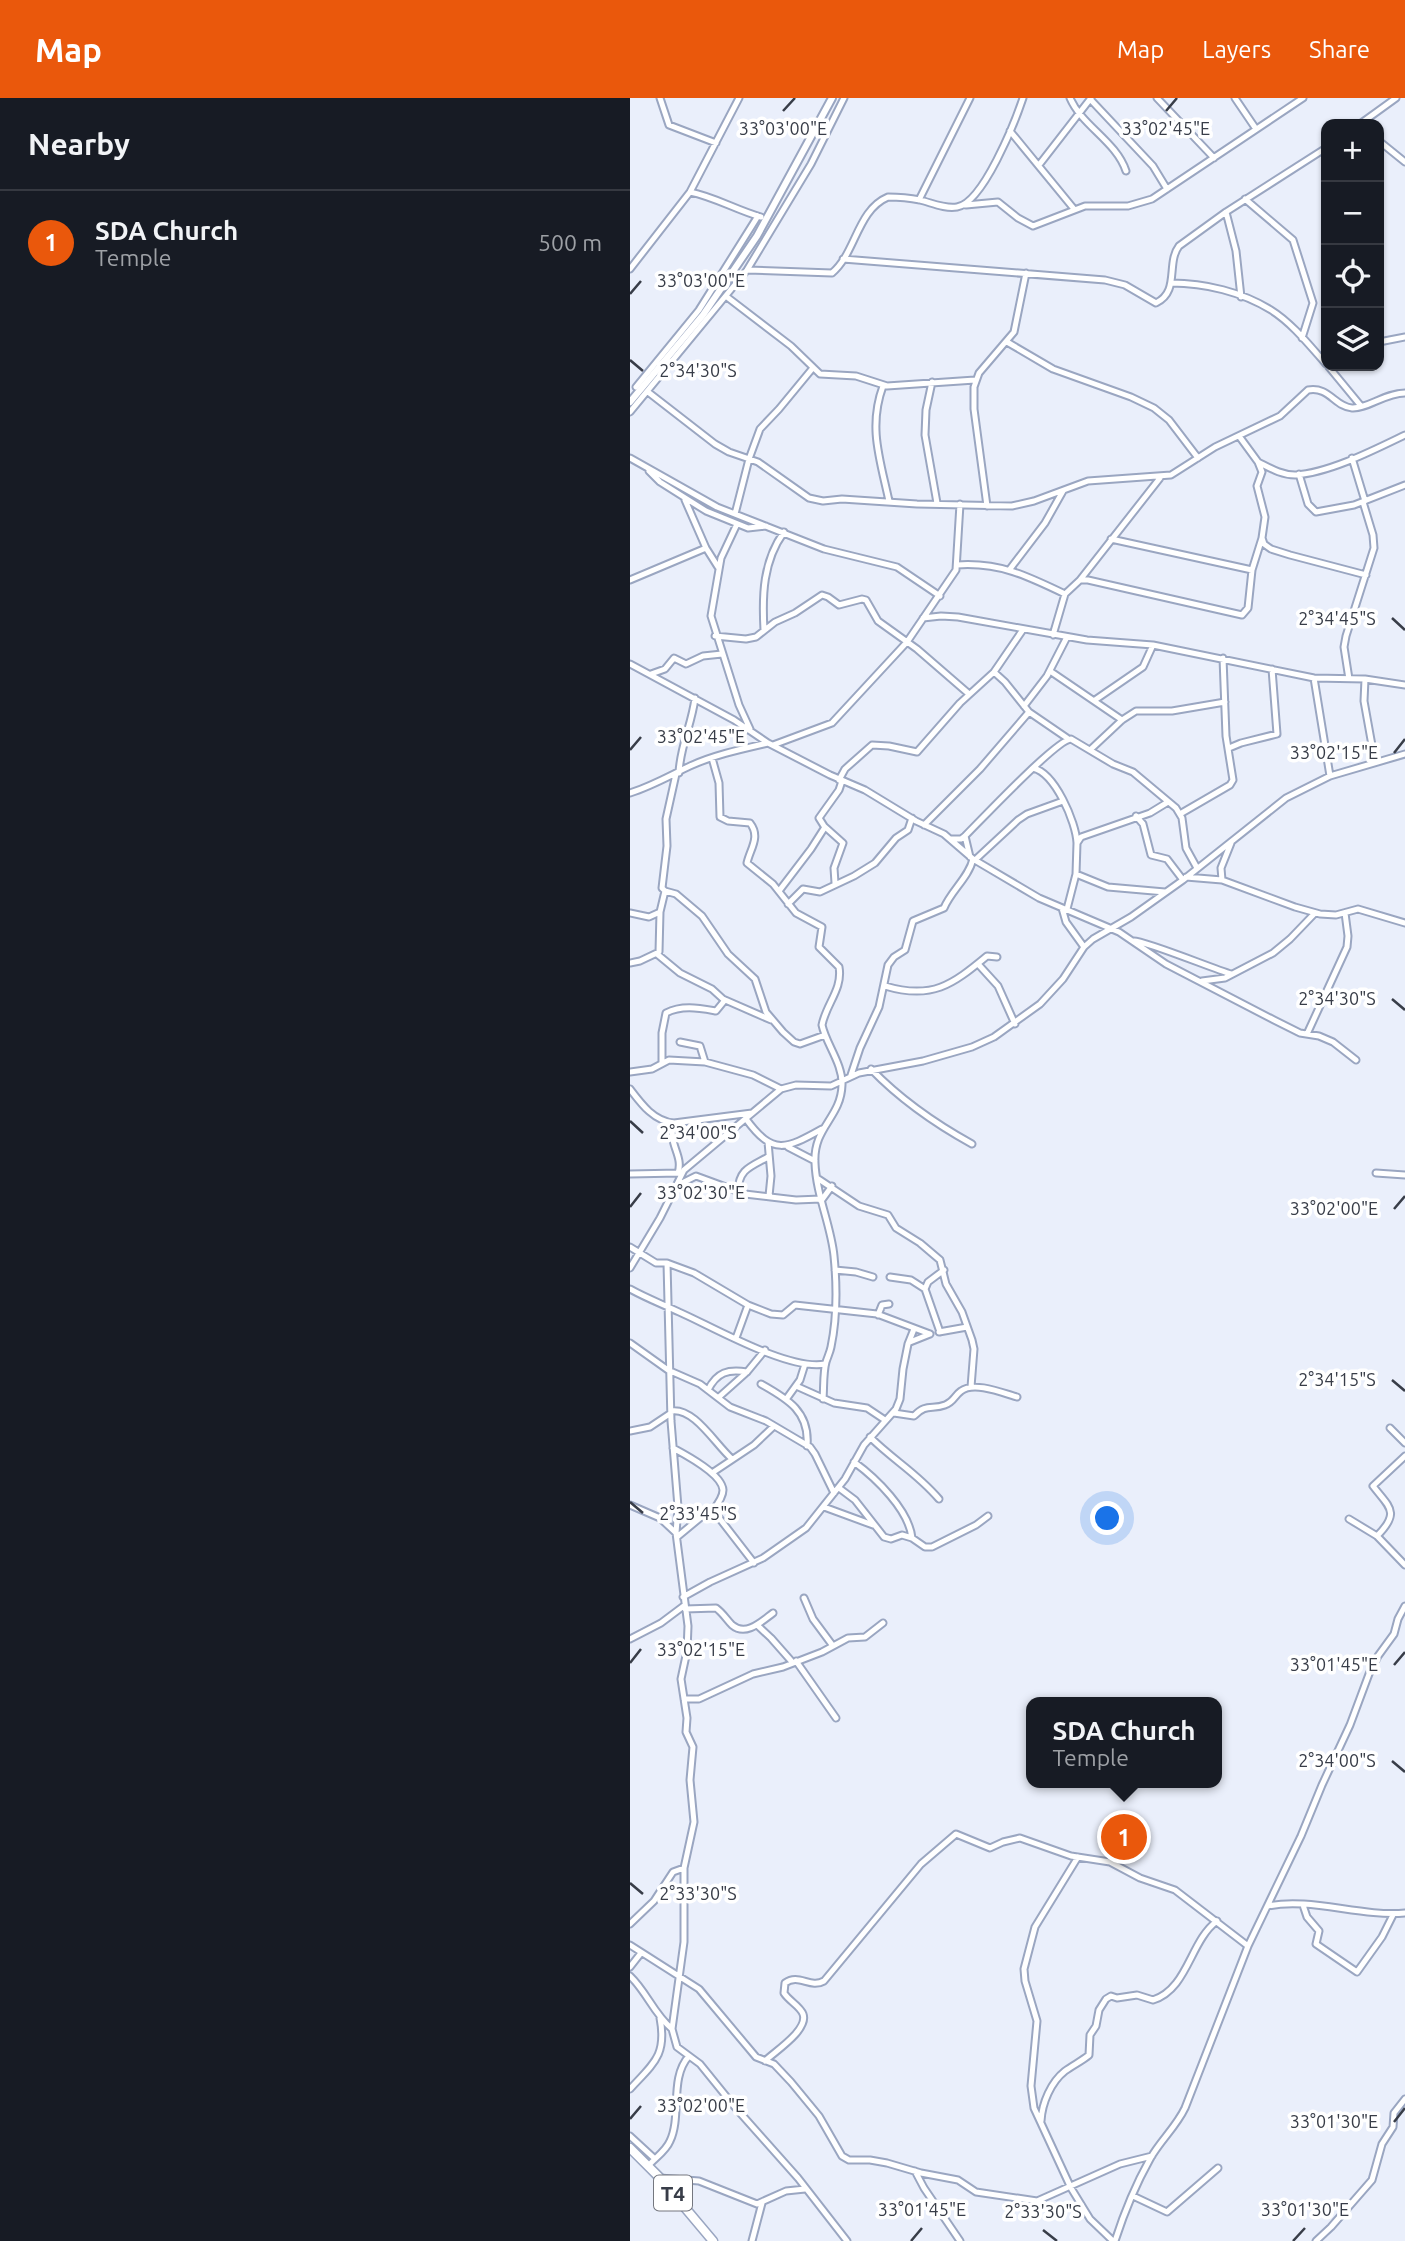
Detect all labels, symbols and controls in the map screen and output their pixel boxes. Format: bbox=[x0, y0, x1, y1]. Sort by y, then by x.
text: Map bbox=[35, 31, 102, 68]
text: Map bbox=[1117, 36, 1164, 63]
text: Layers bbox=[1202, 36, 1271, 63]
text: Share bbox=[1309, 36, 1370, 63]
text: 33°03'00"E bbox=[739, 118, 827, 138]
text: 33°02'45"E bbox=[1122, 118, 1210, 138]
map controls bbox=[1321, 119, 1384, 371]
button: + bbox=[1321, 119, 1384, 182]
text: Nearby bbox=[28, 127, 130, 161]
button: − bbox=[1321, 182, 1384, 245]
text: SDA Church bbox=[95, 216, 238, 245]
text: 1 bbox=[45, 230, 57, 255]
text: 500 m bbox=[538, 230, 602, 255]
text: Temple bbox=[95, 245, 171, 270]
button: locate bbox=[1321, 245, 1384, 308]
text: 33°03'00"E bbox=[657, 270, 745, 290]
button: layers bbox=[1321, 308, 1384, 371]
text: 2°34'30"S bbox=[659, 360, 737, 380]
text: 2°34'45"S bbox=[1298, 608, 1376, 628]
text: 33°02'45"E bbox=[657, 726, 745, 746]
text: 33°02'15"E bbox=[1290, 742, 1378, 762]
text: 2°34'30"S bbox=[1298, 988, 1376, 1008]
text: 2°34'00"S bbox=[659, 1122, 737, 1142]
text: 33°02'30"E bbox=[657, 1182, 745, 1202]
text: 33°02'00"E bbox=[1290, 1198, 1378, 1218]
text: 2°34'15"S bbox=[1298, 1369, 1376, 1389]
your location bbox=[1090, 1501, 1124, 1535]
text: 2°33'45"S bbox=[659, 1503, 737, 1523]
text: 33°02'15"E bbox=[657, 1639, 745, 1659]
text: 33°01'45"E bbox=[1290, 1654, 1378, 1674]
popup bbox=[1026, 1697, 1222, 1788]
text: SDA Church bbox=[1052, 1716, 1196, 1745]
text: Temple bbox=[1052, 1745, 1129, 1770]
text: 2°34'00"S bbox=[1298, 1750, 1376, 1770]
pin: 1 bbox=[1101, 1811, 1147, 1863]
text: 2°33'30"S bbox=[659, 1883, 737, 1903]
text: 33°02'00"E bbox=[657, 2095, 745, 2115]
text: 33°01'30"E bbox=[1290, 2111, 1378, 2131]
road number: T4 bbox=[654, 2176, 692, 2210]
text: 33°01'45"E bbox=[878, 2199, 966, 2219]
text: 33°01'30"E bbox=[1261, 2199, 1349, 2219]
text: 2°33'30"S bbox=[1004, 2201, 1082, 2221]

